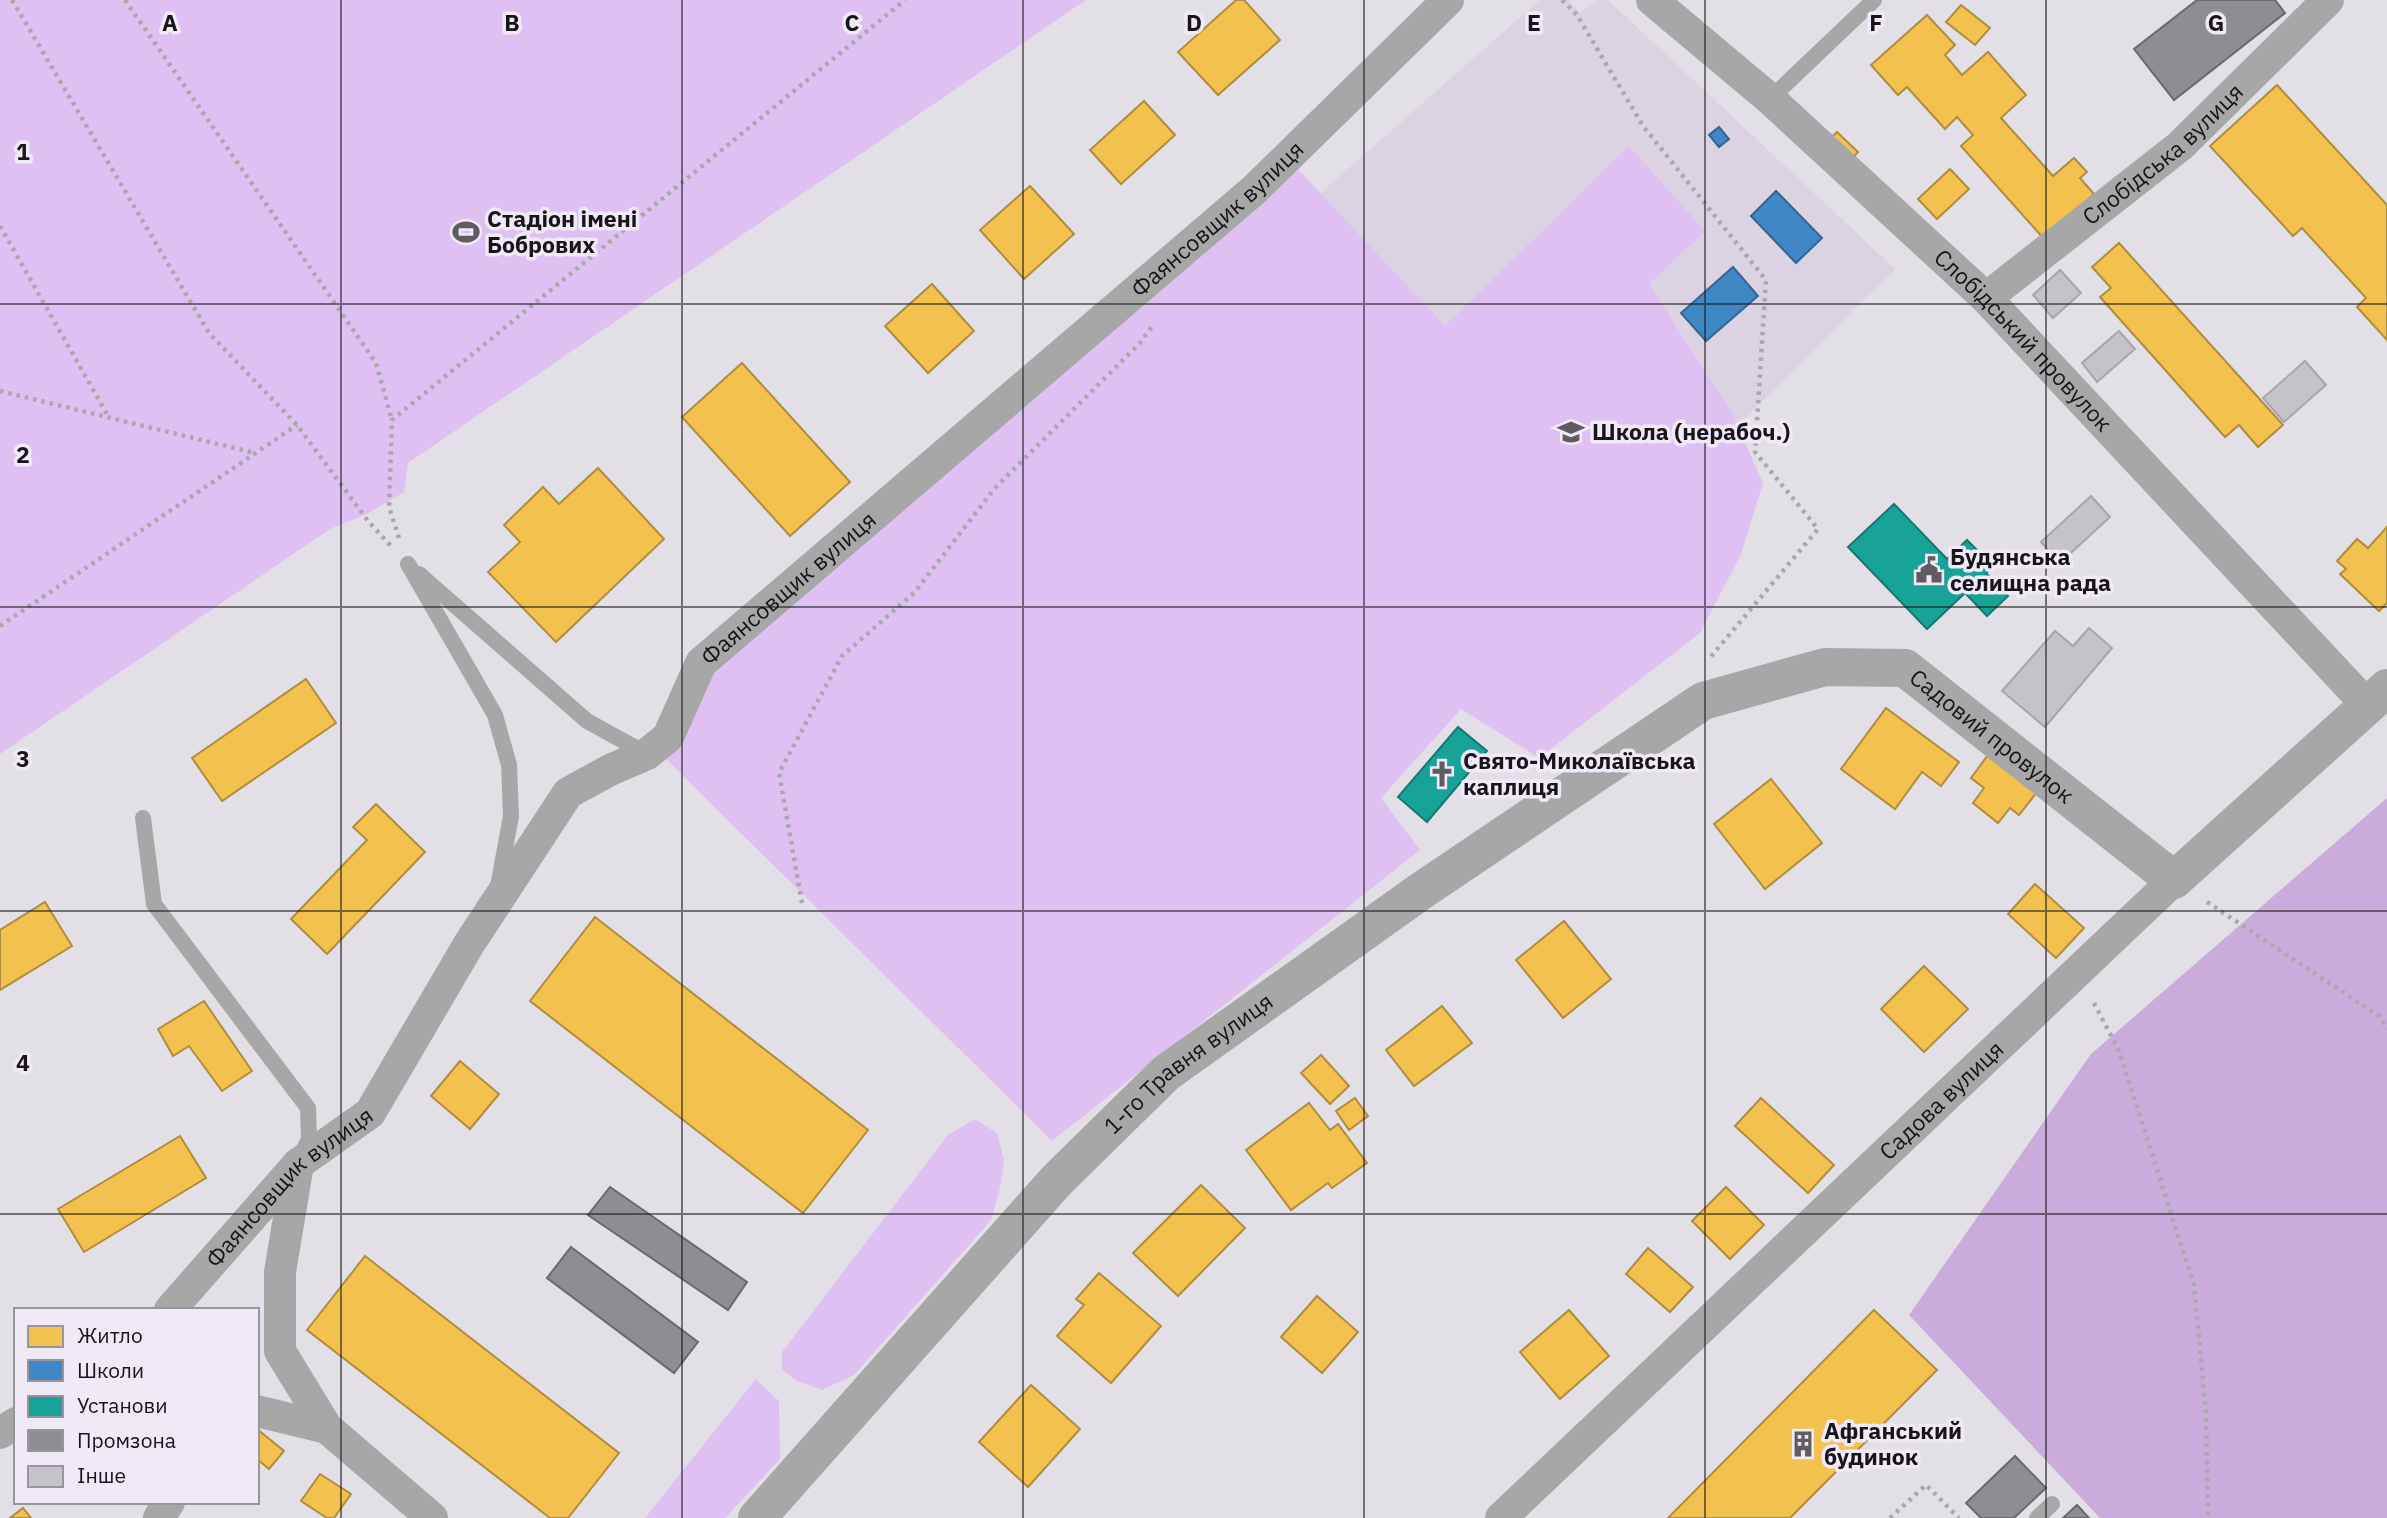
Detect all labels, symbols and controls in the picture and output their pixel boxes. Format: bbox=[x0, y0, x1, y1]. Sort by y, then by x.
text: A bbox=[162, 7, 178, 37]
text: B bbox=[504, 7, 520, 37]
text: C bbox=[845, 7, 860, 37]
text: D bbox=[1186, 7, 1202, 37]
text: E bbox=[1527, 7, 1541, 37]
text: F bbox=[1869, 7, 1883, 37]
text: G bbox=[2208, 7, 2224, 37]
street label: Слобідська вулиця bbox=[2076, 76, 2249, 231]
street label: Фаянсовщик вулиця bbox=[1124, 134, 1310, 303]
text: 1 bbox=[16, 136, 30, 166]
place label: Стадіон імені Бобрових bbox=[487, 203, 637, 259]
sports icon: Стадіон імені Бобрових bbox=[451, 217, 481, 247]
street label: Слобідський провулок bbox=[1928, 242, 2119, 437]
place label: Школа (нерабоч.) bbox=[1592, 416, 1790, 446]
school or university icon: Школа (нерабоч.) bbox=[1556, 417, 1586, 447]
text: 2 bbox=[16, 439, 30, 469]
street label: Фаянсовщик вулиця bbox=[694, 504, 882, 671]
place label: Будянська селищна рада bbox=[1950, 541, 2111, 597]
public building icon: Будянська селищна рада bbox=[1914, 555, 1944, 585]
street label: Садовий провулок bbox=[1904, 662, 2080, 809]
text: 3 bbox=[16, 743, 30, 773]
place label: Свято-Миколаївська каплиця bbox=[1463, 745, 1696, 801]
church icon: Свято-Миколаївська каплиця bbox=[1427, 759, 1457, 789]
street label: 1-го Травня вулиця bbox=[1097, 986, 1278, 1140]
street label: Садова вулиця bbox=[1872, 1034, 2009, 1166]
text: 4 bbox=[16, 1047, 30, 1077]
street label: Фаянсовщик вулиця bbox=[198, 1100, 378, 1273]
legend bbox=[14, 1308, 259, 1504]
text: Житло bbox=[77, 1321, 143, 1349]
text: Школи bbox=[77, 1356, 144, 1384]
text: Установи bbox=[77, 1391, 168, 1419]
place label: Афганський будинок bbox=[1824, 1415, 1962, 1471]
text: Промзона bbox=[77, 1426, 176, 1454]
building icon: Афганський будинок bbox=[1788, 1429, 1818, 1459]
text: Інше bbox=[77, 1461, 126, 1489]

